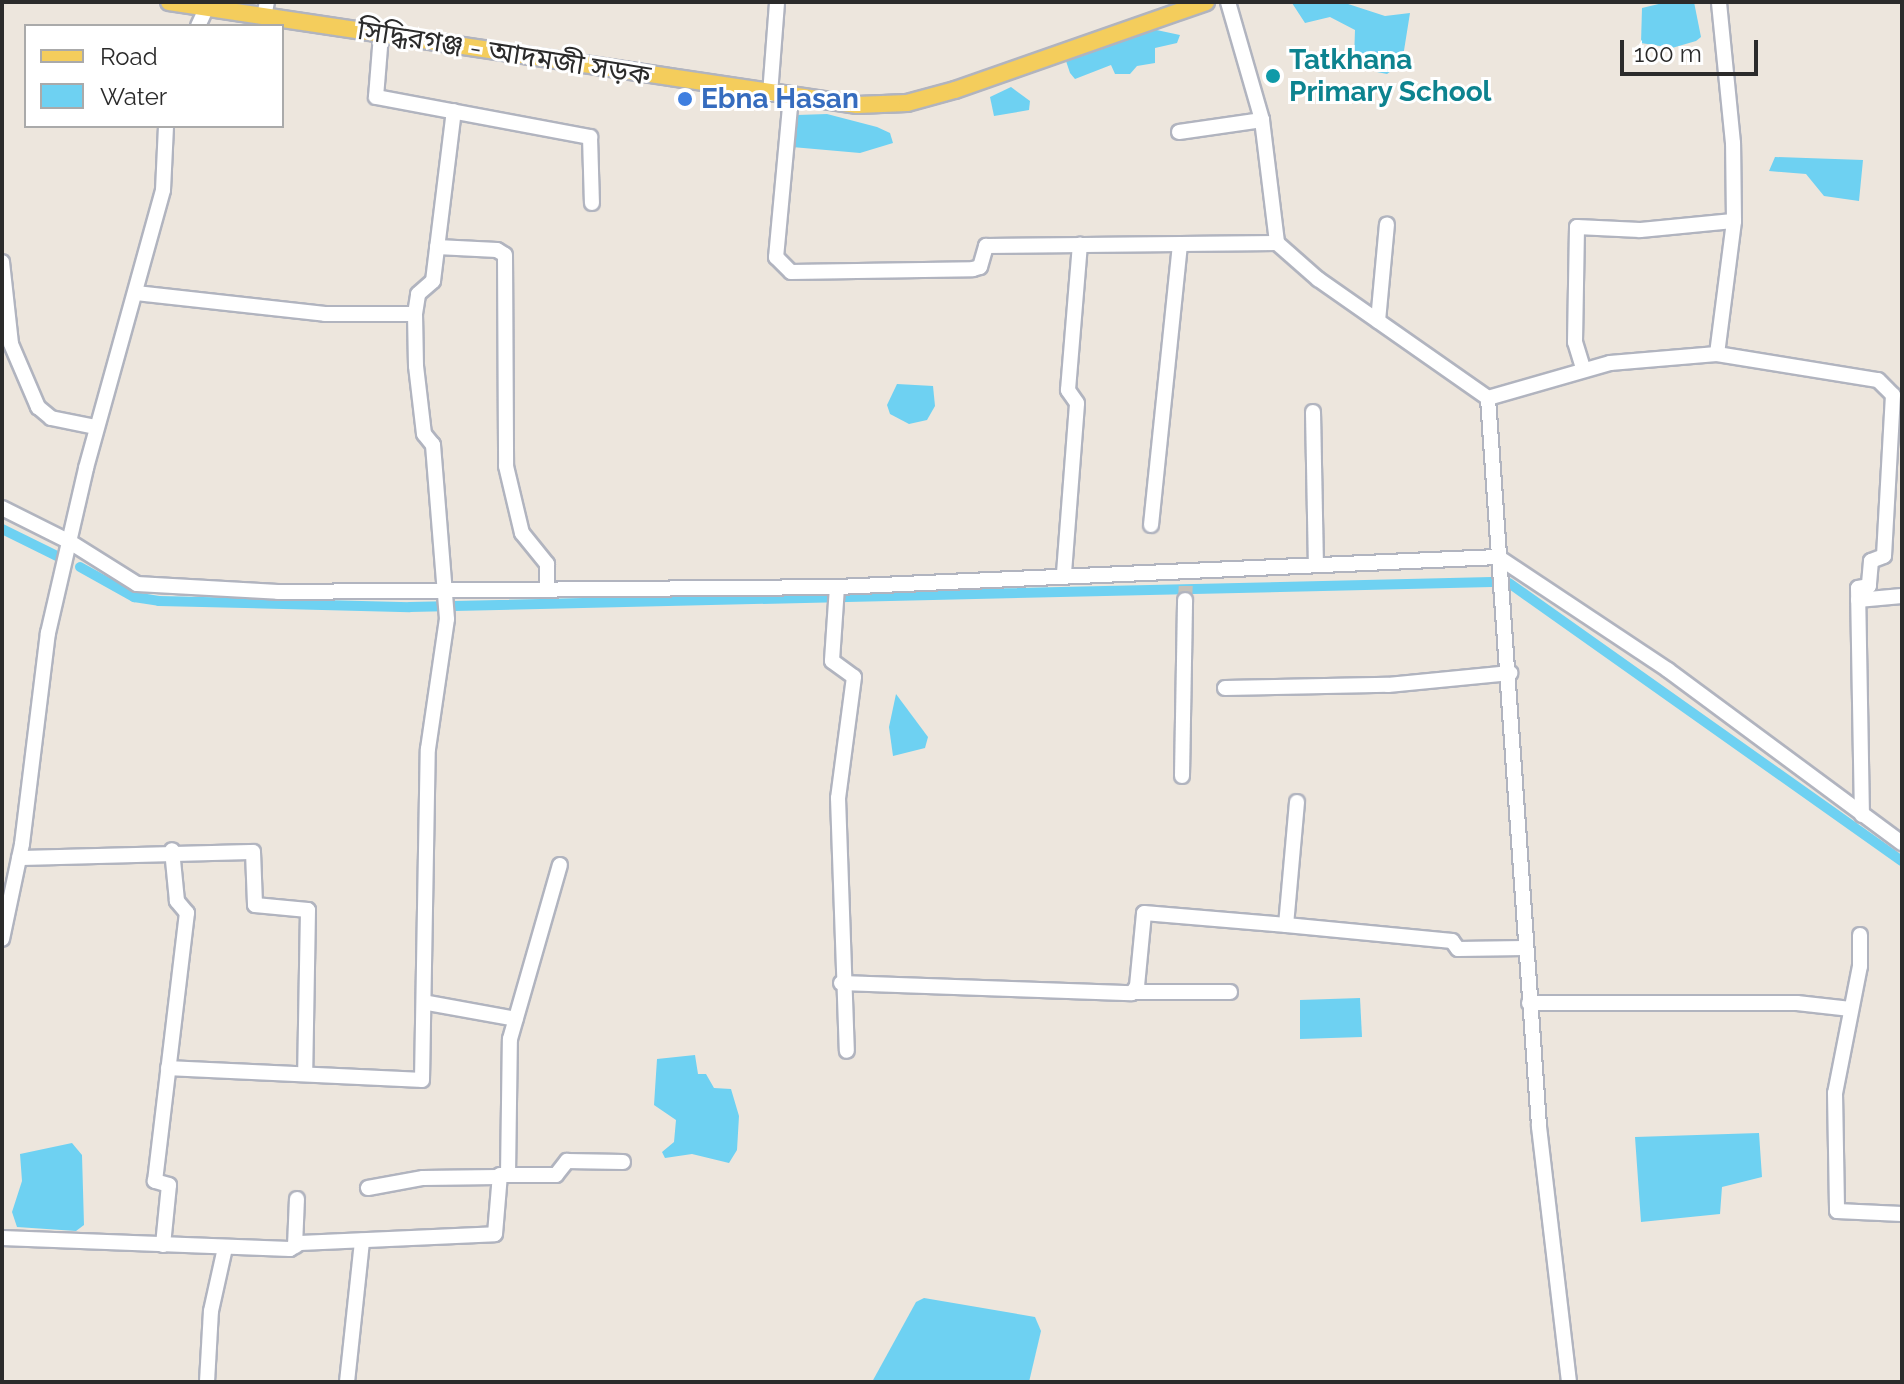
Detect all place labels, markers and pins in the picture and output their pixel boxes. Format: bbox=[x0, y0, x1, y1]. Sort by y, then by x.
place label: Tatkhana Primary School bbox=[1289, 43, 1492, 109]
marker: Tatkhana Primary School bbox=[1264, 67, 1282, 85]
place label: Ebna Hasan bbox=[701, 82, 859, 116]
marker: Ebna Hasan bbox=[676, 90, 694, 108]

